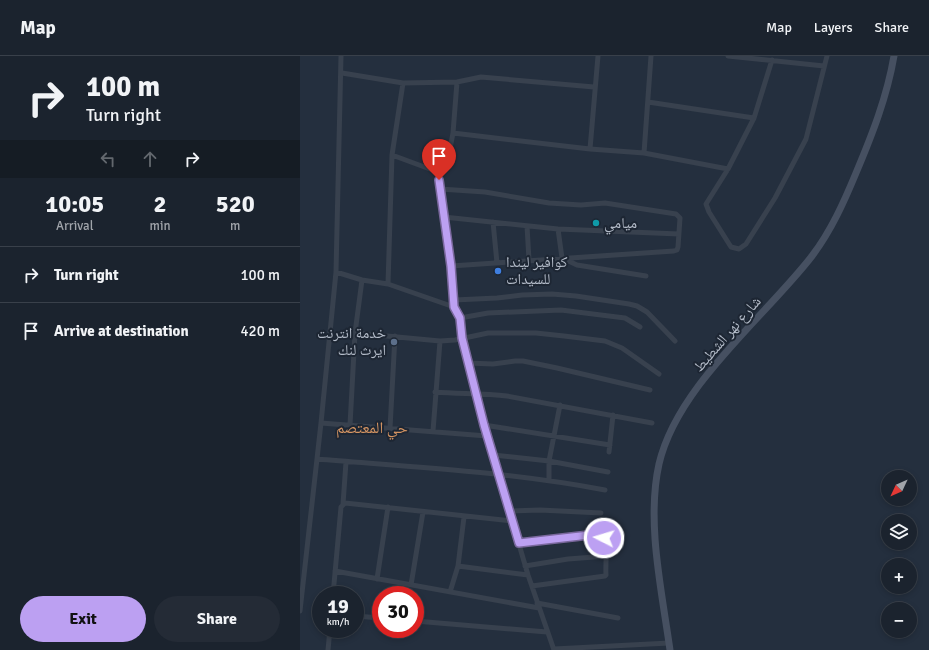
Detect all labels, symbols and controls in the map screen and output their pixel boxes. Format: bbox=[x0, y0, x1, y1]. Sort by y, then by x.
text: Map bbox=[20, 16, 56, 40]
text: Map bbox=[766, 19, 792, 36]
text: Layers bbox=[814, 19, 853, 36]
text: Share bbox=[875, 19, 909, 36]
text: 100 m bbox=[86, 70, 160, 104]
icon: right bbox=[20, 72, 72, 124]
text: Turn right bbox=[86, 104, 161, 126]
pin bbox=[422, 139, 456, 180]
icon: arrive bbox=[428, 145, 450, 167]
icon: left bbox=[97, 148, 119, 170]
icon: ahead bbox=[139, 148, 161, 170]
icon: right bbox=[181, 148, 203, 170]
text: 10:05 bbox=[45, 189, 104, 219]
text: 2 bbox=[154, 189, 166, 219]
text: 520 bbox=[216, 189, 255, 219]
place label: ميامي bbox=[604, 214, 637, 235]
text: Arrival bbox=[56, 218, 93, 234]
text: min bbox=[150, 218, 171, 234]
text: m bbox=[230, 218, 240, 234]
marker: ميامي bbox=[591, 218, 601, 228]
place label: كوافير ليندا للسيدات bbox=[506, 253, 568, 288]
icon: right bbox=[20, 264, 42, 286]
text: Turn right bbox=[54, 266, 119, 284]
text: 100 m bbox=[240, 266, 280, 284]
marker: كوافير ليندا للسيدات bbox=[493, 266, 503, 276]
street label: شارع نهر الشطيط bbox=[689, 292, 766, 376]
icon: arrive bbox=[20, 320, 42, 342]
text: Arrive at destination bbox=[54, 322, 189, 340]
text: 420 m bbox=[240, 322, 280, 340]
place label: خدمة انترنت ايرث لنك bbox=[317, 324, 386, 359]
marker: خدمة انترنت ايرث لنك bbox=[389, 337, 399, 347]
district label: حي المعتصم bbox=[336, 418, 408, 440]
north arrow bbox=[881, 470, 917, 506]
map controls bbox=[881, 470, 917, 638]
button: layers bbox=[881, 514, 917, 550]
position arrow bbox=[583, 517, 625, 559]
button: + bbox=[881, 558, 917, 594]
speed limit sign: 30 bbox=[372, 586, 424, 638]
text: 19 bbox=[327, 594, 349, 619]
button: Exit bbox=[20, 596, 146, 642]
button: Share bbox=[154, 596, 280, 642]
button: − bbox=[881, 602, 917, 638]
text: km/h bbox=[327, 616, 349, 628]

